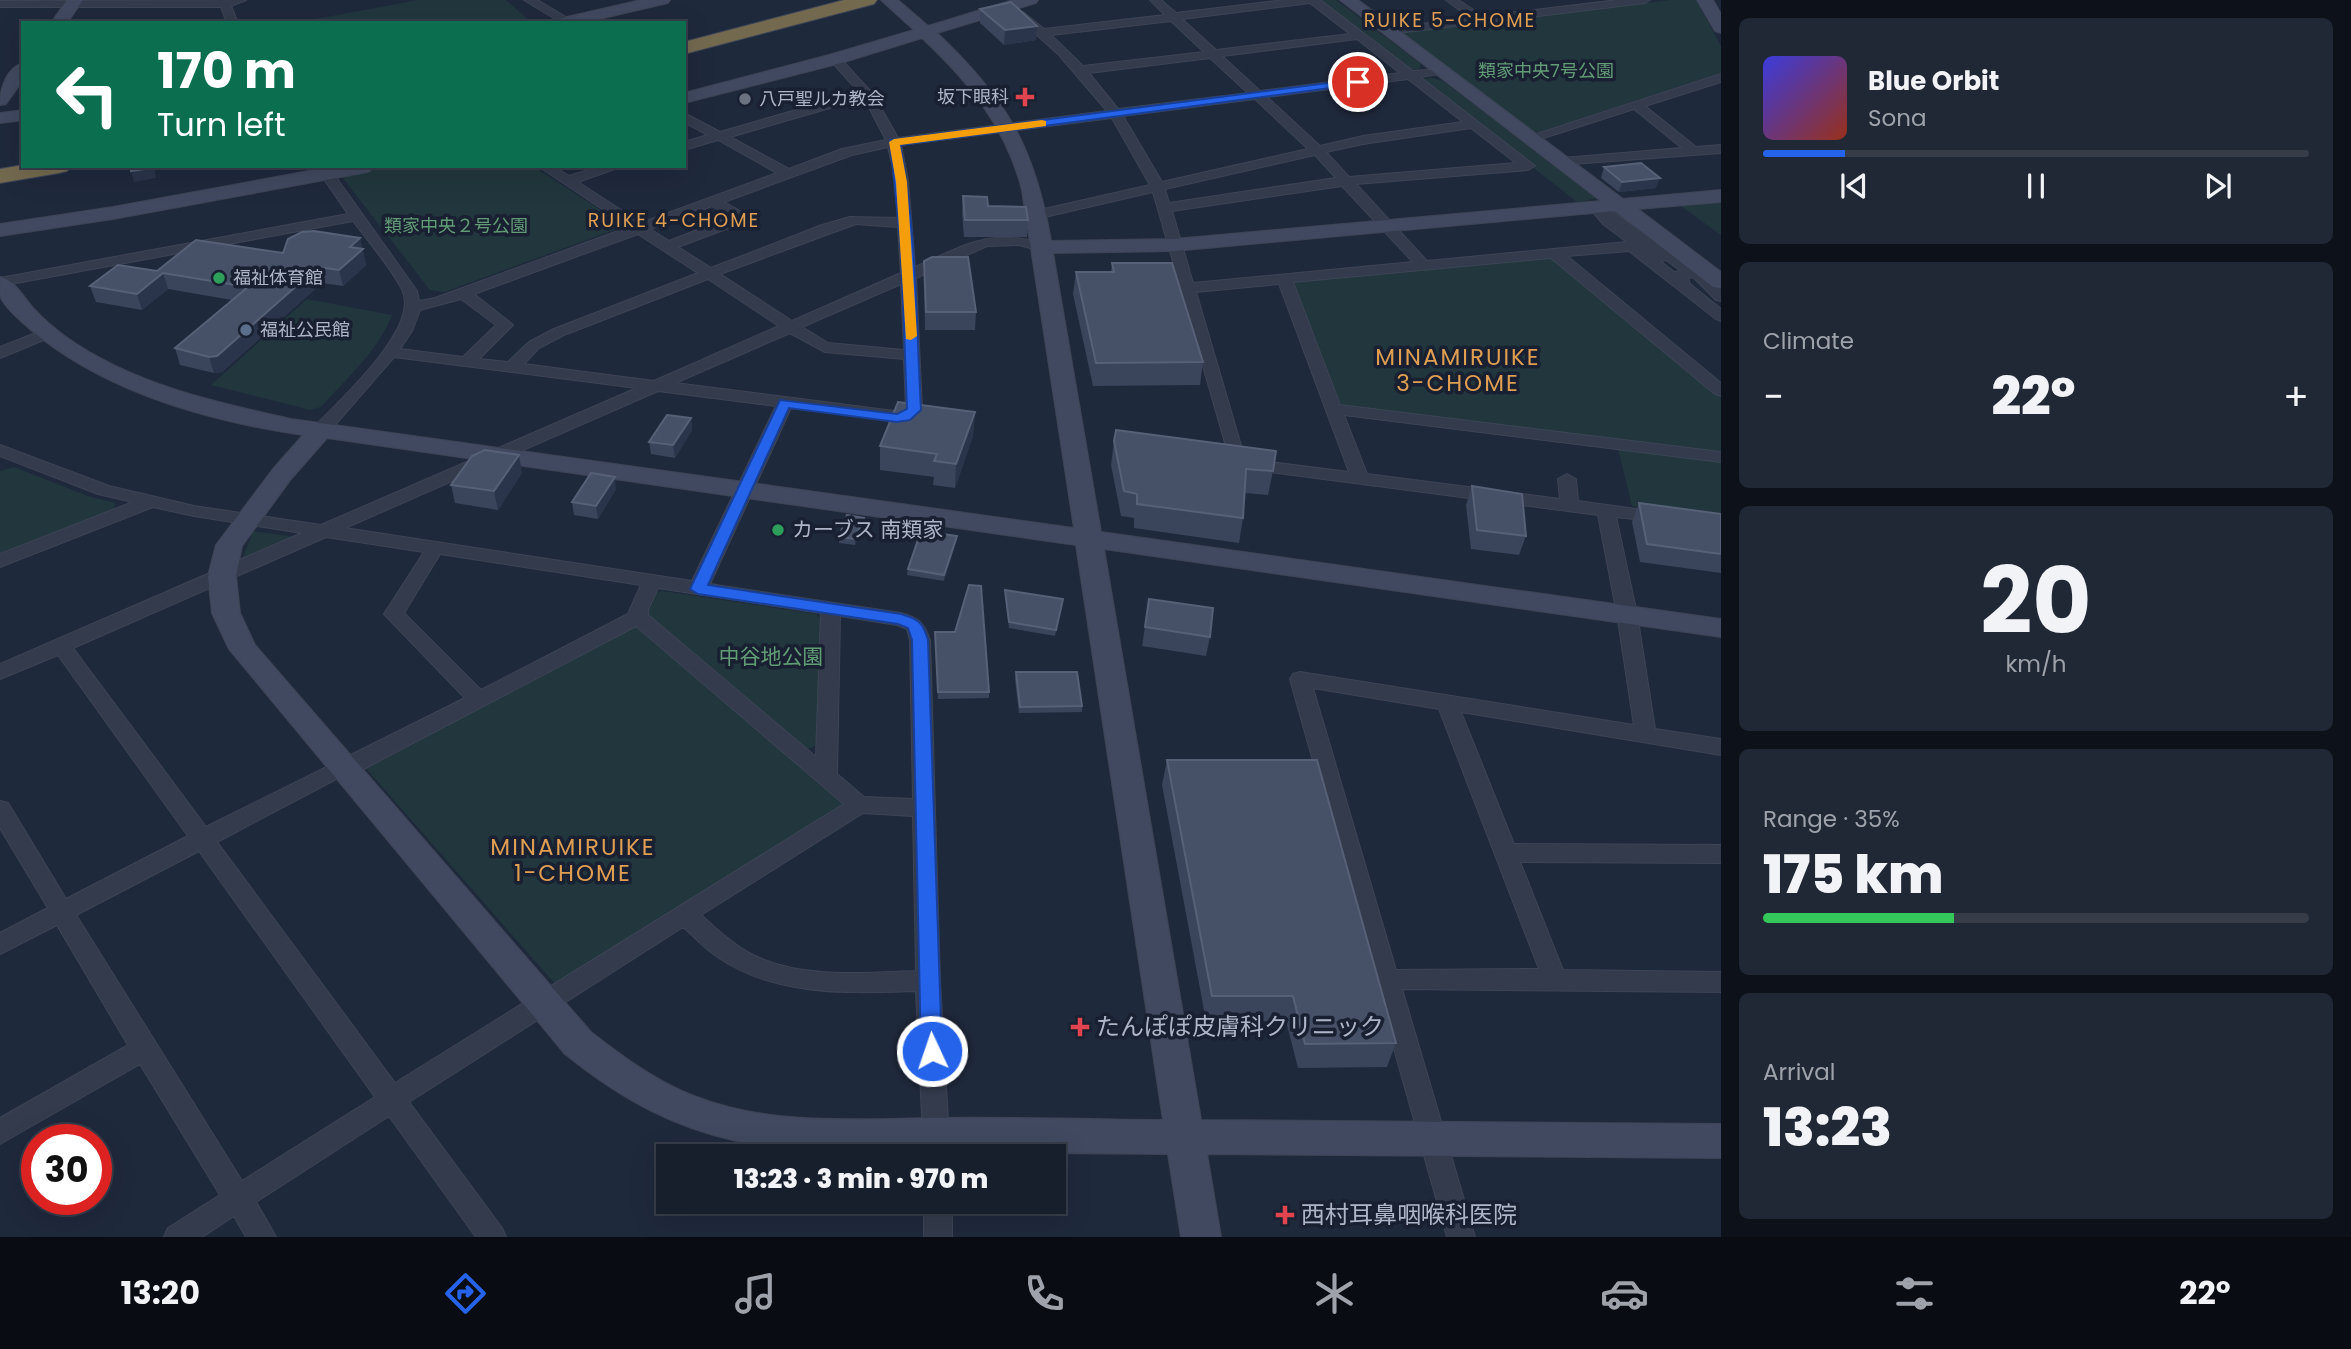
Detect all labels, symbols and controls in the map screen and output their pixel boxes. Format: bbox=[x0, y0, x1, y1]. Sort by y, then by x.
district label: RUIKE 5-CHOME bbox=[1364, 7, 1536, 34]
text: 170 m bbox=[157, 37, 296, 105]
icon: left bbox=[42, 49, 133, 140]
pin bbox=[1328, 52, 1388, 112]
park label: 類家中央7号公園 bbox=[1478, 58, 1614, 83]
icon: arrive bbox=[1339, 63, 1377, 101]
text: Blue Orbit bbox=[1868, 63, 1999, 99]
place label: 坂下眼科 bbox=[937, 84, 1009, 109]
place label: 八戸聖ルカ教会 bbox=[759, 86, 884, 111]
marker: 坂下眼科 bbox=[1015, 87, 1035, 107]
marker: 八戸聖ルカ教会 bbox=[737, 91, 753, 107]
text: Turn left bbox=[157, 102, 286, 147]
text: Sona bbox=[1868, 102, 1927, 134]
icon: previous bbox=[1835, 167, 1873, 205]
icon: pause bbox=[2017, 167, 2055, 205]
icon: next bbox=[2199, 167, 2237, 205]
district label: RUIKE 4-CHOME bbox=[588, 207, 760, 234]
park label: 類家中央２号公園 bbox=[384, 213, 528, 238]
place label: 福祉体育館 bbox=[233, 265, 323, 290]
marker: 福祉体育館 bbox=[211, 270, 227, 286]
place label: 福祉公民館 bbox=[260, 317, 350, 342]
marker: 福祉公民館 bbox=[238, 322, 254, 338]
text: Climate bbox=[1763, 325, 1854, 357]
district label: MINAMIRUIKE 3-CHOME bbox=[1375, 341, 1541, 399]
text: 22° bbox=[1991, 360, 2076, 433]
text: − bbox=[1763, 370, 1784, 423]
text: + bbox=[2283, 370, 2309, 423]
place label: カーブス 南類家 bbox=[792, 515, 943, 544]
marker: カーブス 南類家 bbox=[770, 522, 786, 538]
text: 20 bbox=[1980, 537, 2092, 665]
park label: 中谷地公園 bbox=[719, 642, 824, 671]
text: km/h bbox=[2005, 648, 2067, 680]
text: Range · 35% bbox=[1763, 803, 1900, 835]
district label: MINAMIRUIKE 1-CHOME bbox=[490, 831, 656, 889]
text: 175 km bbox=[1763, 838, 1943, 911]
place label: たんぽぽ皮膚科クリニック bbox=[1096, 1010, 1384, 1043]
position arrow bbox=[895, 1014, 969, 1088]
marker: たんぽぽ皮膚科クリニック bbox=[1070, 1017, 1090, 1037]
text: Arrival bbox=[1763, 1056, 1835, 1088]
text: 13:23 bbox=[1763, 1091, 1892, 1164]
speed limit sign: 30 bbox=[21, 1124, 112, 1215]
text: 13:23 · 3 min · 970 m bbox=[734, 1161, 988, 1197]
place label: 西村耳鼻咽喉科医院 bbox=[1301, 1198, 1517, 1231]
marker: 西村耳鼻咽喉科医院 bbox=[1275, 1205, 1295, 1225]
icon: directions bbox=[441, 1269, 490, 1318]
icon: music bbox=[731, 1269, 780, 1318]
icon: phone bbox=[1020, 1269, 1069, 1318]
icon: climate bbox=[1310, 1269, 1359, 1318]
icon: car bbox=[1600, 1269, 1649, 1318]
icon: filters bbox=[1890, 1269, 1939, 1318]
text: 13:20 bbox=[120, 1270, 200, 1315]
text: 22° bbox=[2179, 1270, 2231, 1315]

